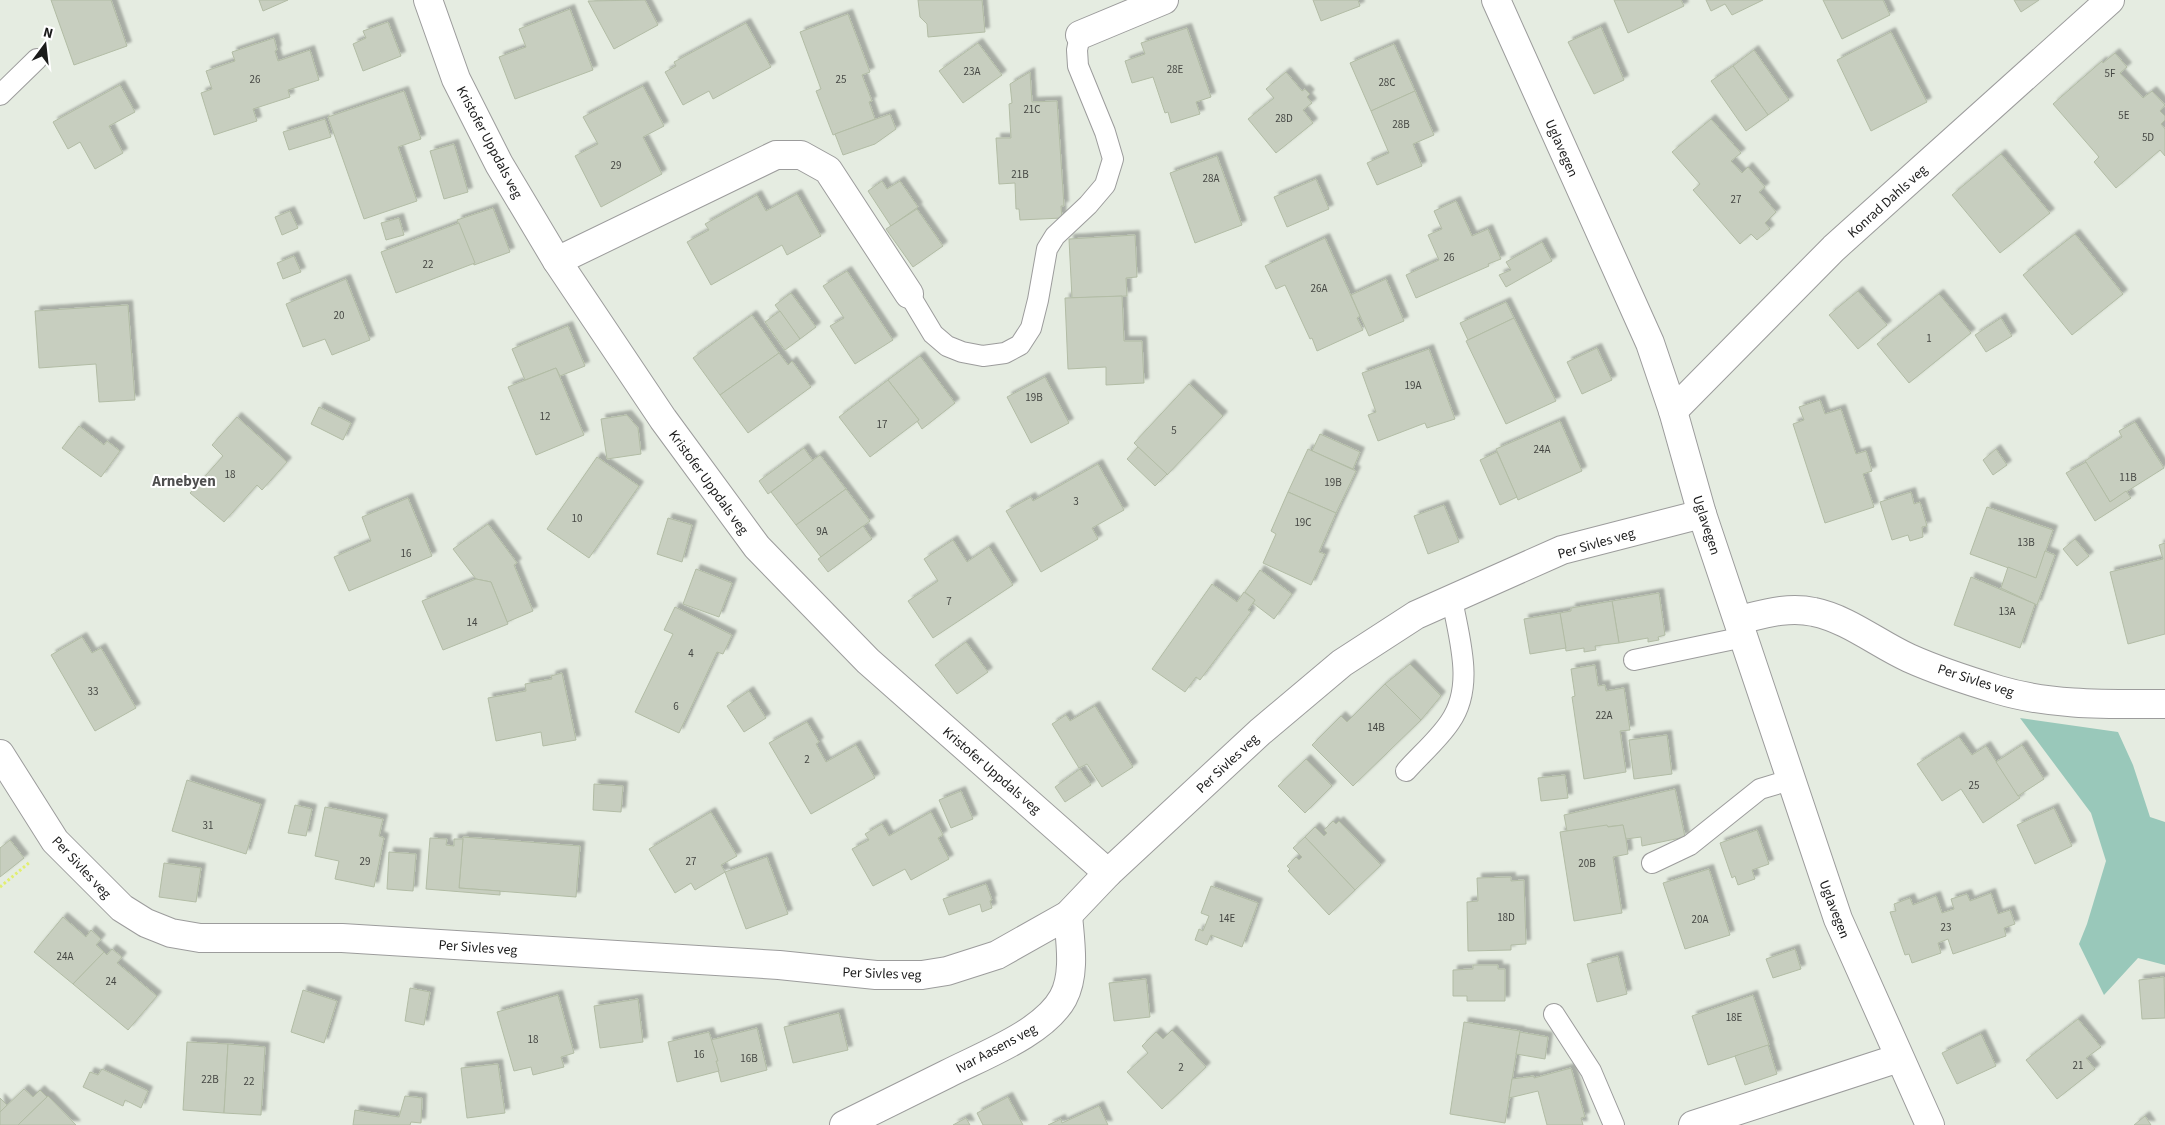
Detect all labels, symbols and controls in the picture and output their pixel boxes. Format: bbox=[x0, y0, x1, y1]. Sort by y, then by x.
north arrow bbox=[20, 20, 70, 70]
text: N bbox=[41, 23, 55, 44]
house number: 28E bbox=[1167, 62, 1184, 77]
house number: 23A bbox=[964, 64, 980, 79]
house number: 5F bbox=[2105, 66, 2116, 81]
house number: 26 bbox=[250, 72, 261, 87]
house number: 25 bbox=[836, 72, 846, 87]
house number: 28C bbox=[1378, 75, 1396, 90]
street label: Kristofer Uppdals veg bbox=[451, 83, 527, 202]
house number: 21C bbox=[1023, 102, 1041, 117]
house number: 5E bbox=[2118, 108, 2130, 123]
house number: 28D bbox=[1275, 111, 1293, 126]
street label: Uglavegen bbox=[1539, 116, 1583, 180]
house number: 28B bbox=[1392, 117, 1410, 132]
house number: 5D bbox=[2142, 130, 2154, 145]
house number: 29 bbox=[611, 158, 621, 173]
street label: Konrad Dahls veg bbox=[1843, 160, 1932, 243]
house number: 21B bbox=[1011, 167, 1029, 182]
house number: 28A bbox=[1203, 171, 1219, 186]
house number: 27 bbox=[1731, 192, 1741, 207]
house number: 26 bbox=[1444, 250, 1455, 265]
house number: 22 bbox=[423, 257, 433, 272]
house number: 26A bbox=[1311, 281, 1327, 296]
house number: 20 bbox=[334, 308, 344, 323]
house number: 1 bbox=[1926, 331, 1932, 346]
house number: 19A bbox=[1405, 378, 1421, 393]
house number: 19B bbox=[1025, 390, 1043, 405]
house number: 12 bbox=[540, 409, 550, 424]
house number: 17 bbox=[877, 417, 887, 432]
house number: 5 bbox=[1171, 423, 1177, 438]
street label: Kristofer Uppdals veg bbox=[663, 426, 753, 539]
house number: 24A bbox=[1534, 442, 1550, 457]
house number: 18 bbox=[225, 467, 236, 482]
house number: 11B bbox=[2119, 470, 2137, 485]
district label: Arnebyen bbox=[151, 471, 216, 492]
house number: 19B bbox=[1324, 475, 1342, 490]
street label: Uglavegen bbox=[1687, 493, 1725, 558]
house number: 3 bbox=[1073, 494, 1079, 509]
house number: 10 bbox=[572, 511, 582, 526]
house number: 19C bbox=[1294, 515, 1312, 530]
street label: Per Sivles veg bbox=[1555, 523, 1637, 564]
house number: 9A bbox=[816, 524, 828, 539]
house number: 13B bbox=[2017, 535, 2035, 550]
house number: 16 bbox=[401, 546, 412, 561]
house number: 7 bbox=[946, 594, 952, 609]
house number: 13A bbox=[1999, 604, 2015, 619]
house number: 14 bbox=[467, 615, 478, 630]
house number: 4 bbox=[688, 646, 694, 661]
street label: Per Sivles veg bbox=[1935, 659, 2016, 703]
house number: 33 bbox=[88, 684, 98, 699]
house number: 6 bbox=[673, 699, 679, 714]
house number: 22A bbox=[1596, 708, 1612, 723]
house number: 14B bbox=[1367, 720, 1385, 735]
street label: Kristofer Uppdals veg bbox=[938, 722, 1045, 819]
street label: Per Sivles veg bbox=[1192, 729, 1263, 798]
house number: 2 bbox=[804, 752, 810, 767]
house number: 25 bbox=[1969, 778, 1979, 793]
house number: 31 bbox=[203, 818, 213, 833]
street label: Per Sivles veg bbox=[47, 832, 116, 903]
house number: 29 bbox=[360, 854, 370, 869]
house number: 27 bbox=[686, 854, 696, 869]
house number: 20B bbox=[1578, 856, 1596, 871]
street label: Uglavegen bbox=[1814, 877, 1854, 942]
house number: 18D bbox=[1497, 910, 1515, 925]
house number: 14E bbox=[1219, 911, 1236, 926]
house number: 20A bbox=[1692, 912, 1708, 927]
house number: 23 bbox=[1941, 920, 1951, 935]
street label: Per Sivles veg bbox=[438, 935, 518, 961]
house number: 24A bbox=[57, 949, 73, 964]
street label: Per Sivles veg bbox=[842, 963, 922, 985]
house number: 24 bbox=[106, 974, 117, 989]
house number: 18E bbox=[1726, 1010, 1743, 1025]
street label: Ivar Aasens veg bbox=[952, 1019, 1041, 1079]
house number: 18 bbox=[528, 1032, 539, 1047]
house number: 16 bbox=[694, 1047, 705, 1062]
house number: 16B bbox=[740, 1051, 758, 1066]
house number: 21 bbox=[2073, 1058, 2083, 1073]
house number: 2 bbox=[1178, 1060, 1184, 1075]
house number: 22B bbox=[201, 1072, 219, 1087]
house number: 22 bbox=[244, 1074, 254, 1089]

